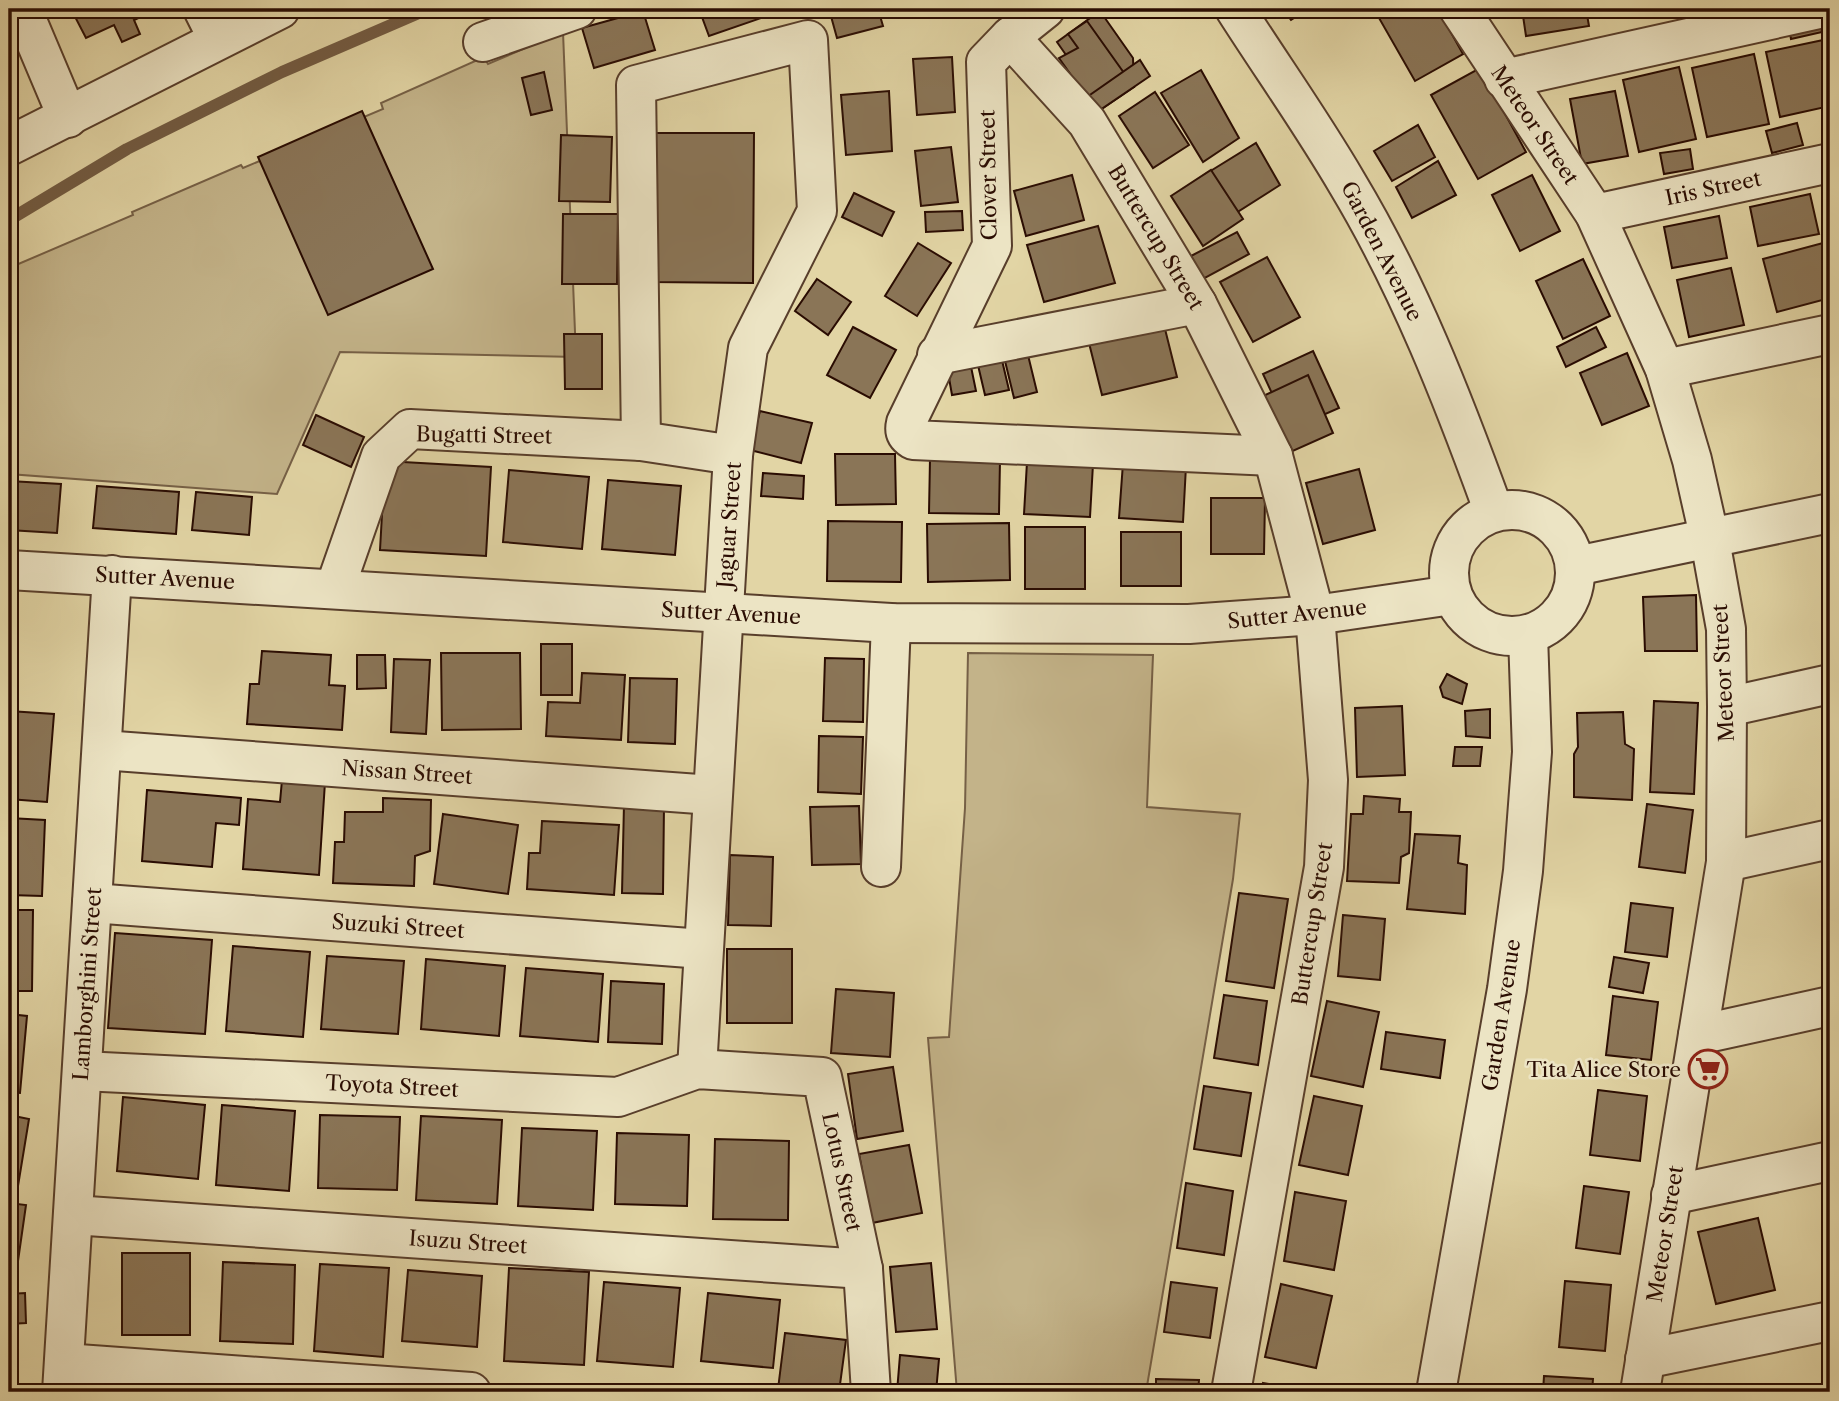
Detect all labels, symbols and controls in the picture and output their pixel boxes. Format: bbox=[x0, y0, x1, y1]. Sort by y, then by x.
street label: Meteor Street bbox=[1486, 61, 1584, 190]
street label: Clover Street bbox=[974, 109, 1002, 241]
street label: Buttercup Street bbox=[1103, 160, 1209, 315]
street label: Iris Street bbox=[1663, 166, 1764, 210]
street label: Garden Avenue bbox=[1336, 177, 1428, 325]
street label: Bugatti Street bbox=[416, 421, 553, 449]
street label: Jaguar Street bbox=[712, 460, 746, 592]
street label: Sutter Avenue bbox=[94, 562, 236, 594]
street label: Sutter Avenue bbox=[1226, 594, 1368, 634]
street label: Sutter Avenue bbox=[660, 597, 802, 629]
street label: Meteor Street bbox=[1707, 603, 1739, 743]
street label: Nissan Street bbox=[341, 755, 474, 789]
street label: Buttercup Street bbox=[1287, 840, 1337, 1007]
street label: Lamborghini Street bbox=[68, 886, 106, 1082]
street label: Suzuki Street bbox=[331, 909, 466, 943]
street label: Garden Avenue bbox=[1477, 937, 1525, 1093]
supermarket icon: Tita Alice Store bbox=[1687, 1048, 1729, 1090]
place label: Tita Alice Store bbox=[1526, 1057, 1681, 1082]
street label: Toyota Street bbox=[325, 1070, 460, 1102]
street label: Lotus Street bbox=[817, 1110, 867, 1234]
street label: Meteor Street bbox=[1642, 1163, 1688, 1304]
street label: Isuzu Street bbox=[408, 1225, 529, 1259]

